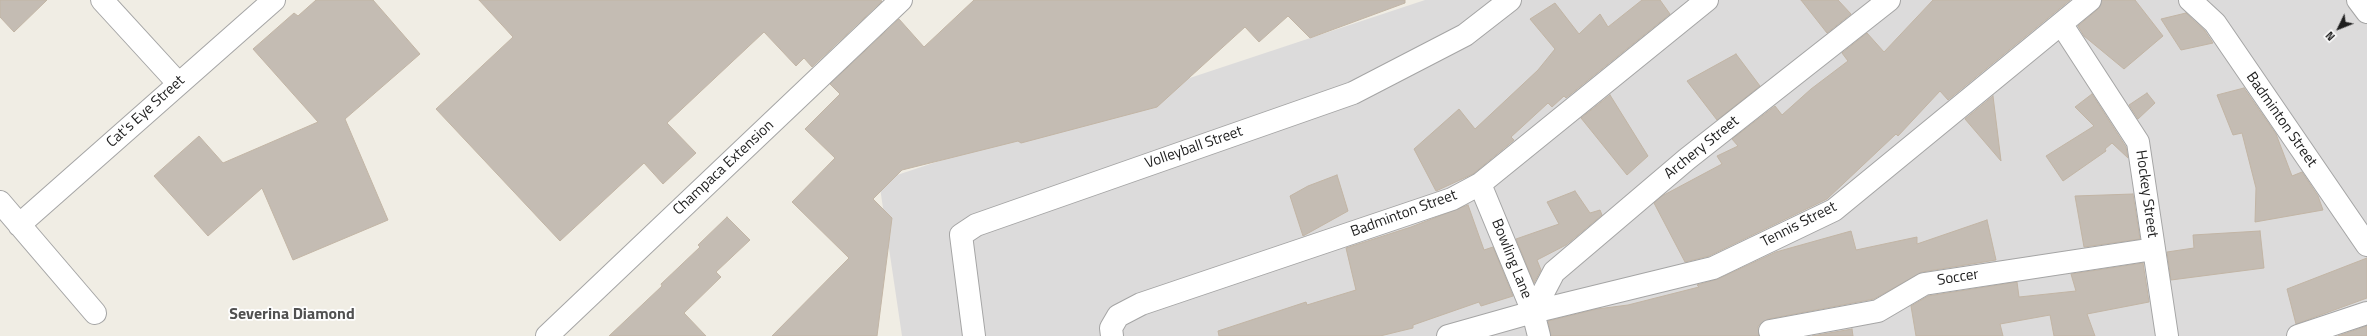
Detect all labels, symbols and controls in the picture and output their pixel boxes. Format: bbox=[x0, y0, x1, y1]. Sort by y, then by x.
north arrow bbox=[2319, 8, 2359, 48]
text: N bbox=[2322, 28, 2339, 44]
street label: Badminton Street bbox=[2242, 69, 2320, 171]
street label: Cat's Eye Street bbox=[103, 72, 189, 152]
street label: Archery Street bbox=[1661, 113, 1743, 183]
street label: Champaca Extension bbox=[670, 117, 778, 219]
street label: Volleyball Street bbox=[1143, 123, 1245, 173]
street label: Hockey Street bbox=[2131, 149, 2161, 239]
street label: Badminton Street bbox=[1348, 186, 1460, 242]
street label: Tennis Street bbox=[1758, 198, 1840, 252]
street label: Bowling Lane bbox=[1487, 216, 1535, 302]
street label: Soccer bbox=[1936, 266, 1980, 290]
district label: Severina Diamond bbox=[229, 305, 355, 325]

